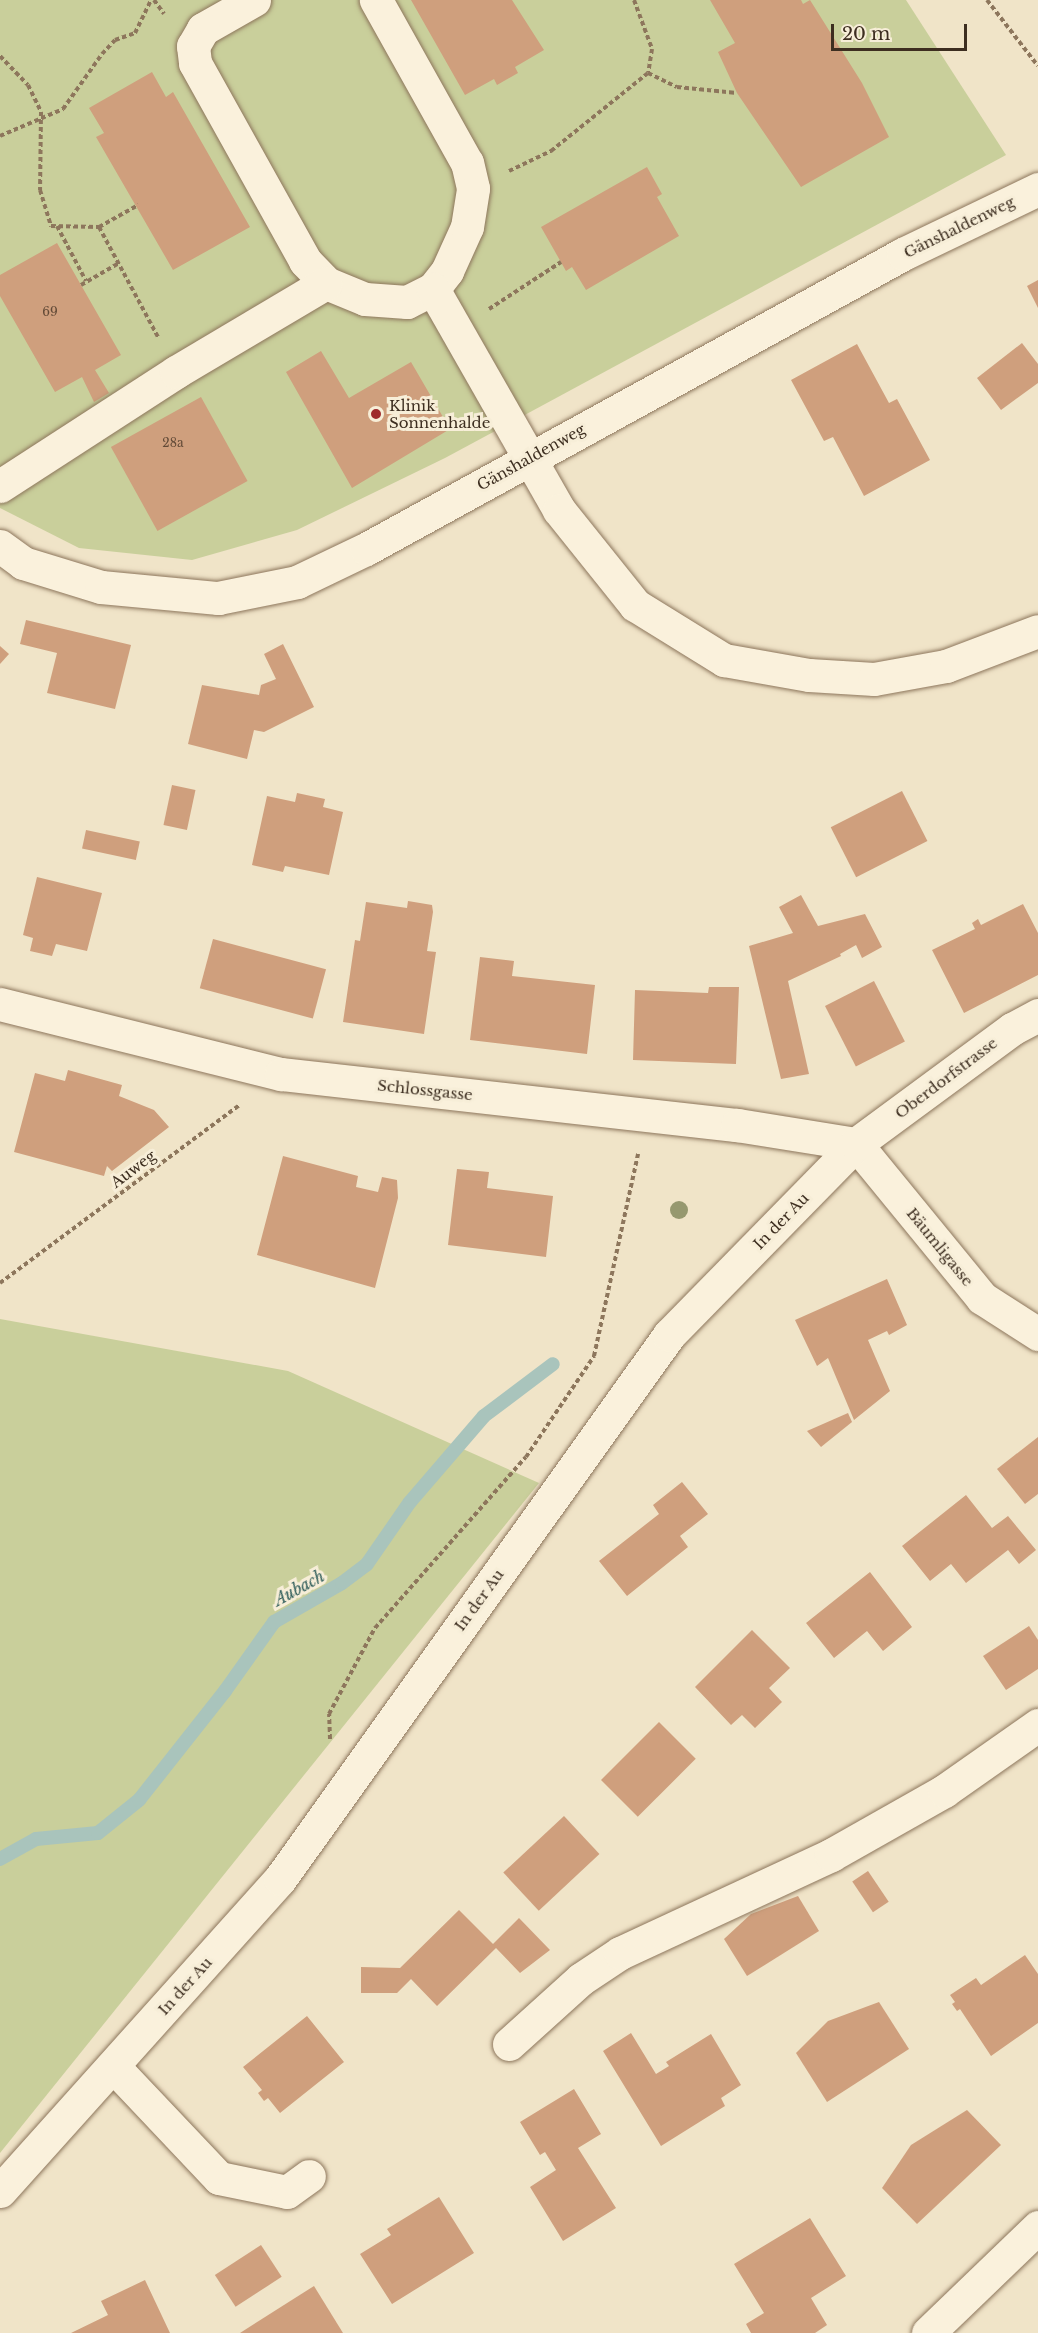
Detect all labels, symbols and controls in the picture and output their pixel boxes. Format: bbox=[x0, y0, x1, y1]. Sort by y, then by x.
scale bar bbox=[834, 12, 970, 50]
text: 20 m bbox=[842, 23, 890, 45]
street label: Gänshaldenweg bbox=[901, 192, 1017, 262]
house number: 69 bbox=[42, 305, 58, 319]
place label: Klinik Sonnenhalde bbox=[389, 396, 490, 431]
marker: Klinik Sonnenhalde bbox=[367, 405, 385, 423]
street label: Gänshaldenweg bbox=[474, 420, 588, 494]
house number: 28a bbox=[162, 436, 184, 450]
street label: Oberdorfstrasse bbox=[891, 1034, 1001, 1122]
street label: Schlossgasse bbox=[376, 1076, 474, 1104]
street label: Auweg bbox=[107, 1146, 159, 1192]
street label: In der Au bbox=[749, 1189, 813, 1253]
street label: Bäumligasse bbox=[903, 1204, 977, 1290]
street label: In der Au bbox=[450, 1565, 508, 1635]
water label: Aubach bbox=[270, 1566, 328, 1610]
street label: In der Au bbox=[154, 1953, 216, 2019]

